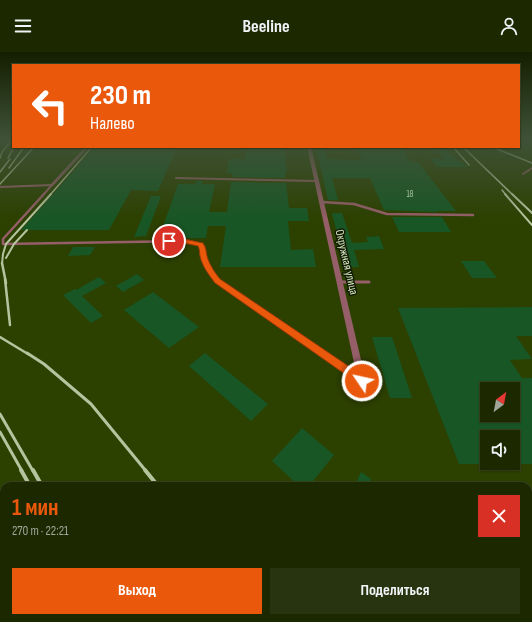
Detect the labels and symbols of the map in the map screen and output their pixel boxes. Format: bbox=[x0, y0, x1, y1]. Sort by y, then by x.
house number: 18 bbox=[406, 189, 414, 200]
pin bbox=[152, 224, 186, 258]
street label: Окружная улица bbox=[332, 228, 361, 297]
position arrow bbox=[341, 360, 383, 402]
north arrow bbox=[480, 382, 520, 422]

